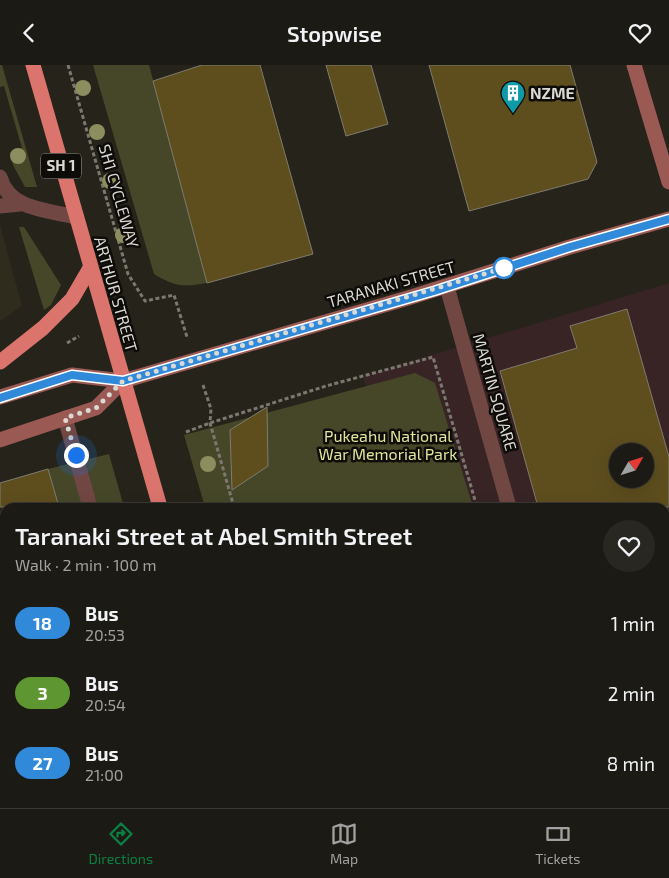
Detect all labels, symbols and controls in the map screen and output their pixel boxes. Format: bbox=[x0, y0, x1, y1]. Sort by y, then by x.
icon: back bbox=[15, 19, 43, 47]
icon: heart bbox=[626, 19, 654, 47]
text: Stopwise bbox=[287, 20, 382, 46]
building icon: NZME bbox=[500, 80, 526, 114]
place label: NZME bbox=[530, 83, 575, 102]
street label: SH1 CYCLEWAY bbox=[96, 142, 143, 250]
road number: SH 1 bbox=[41, 153, 81, 179]
street label: ARTHUR STREET bbox=[91, 234, 142, 354]
street label: TARANAKI STREET bbox=[325, 256, 457, 311]
unlabelled marker bbox=[493, 257, 515, 279]
street label: MARTIN SQUARE bbox=[469, 331, 521, 453]
park label: Pukeahu National War Memorial Park bbox=[319, 426, 457, 463]
your location bbox=[64, 443, 89, 468]
north arrow bbox=[609, 443, 654, 487]
map controls bbox=[609, 443, 654, 488]
button: heart bbox=[603, 520, 655, 572]
text: Taranaki Street at Abel Smith Street bbox=[15, 521, 412, 550]
text: Walk · 2 min · 100 m bbox=[15, 555, 156, 574]
text: Bus bbox=[85, 602, 119, 625]
text: 18 bbox=[33, 612, 52, 634]
text: 1 min bbox=[611, 612, 655, 635]
text: 20:53 bbox=[85, 625, 125, 644]
text: Bus bbox=[85, 672, 119, 695]
text: 3 bbox=[37, 682, 48, 704]
text: 2 min bbox=[608, 682, 655, 705]
text: 20:54 bbox=[85, 695, 126, 714]
text: Bus bbox=[85, 742, 119, 765]
text: 27 bbox=[33, 752, 52, 774]
text: 8 min bbox=[607, 752, 655, 775]
text: 21:00 bbox=[85, 765, 123, 784]
tab: Directions bbox=[88, 820, 153, 867]
tab: Map bbox=[330, 820, 358, 867]
tab: Tickets bbox=[535, 820, 580, 867]

